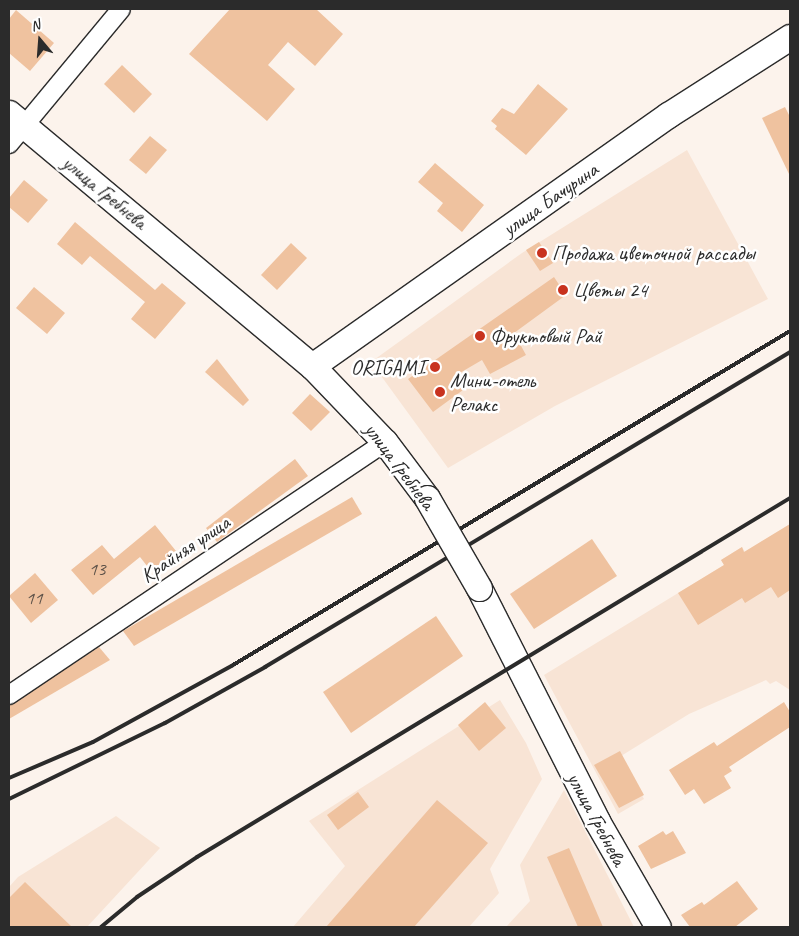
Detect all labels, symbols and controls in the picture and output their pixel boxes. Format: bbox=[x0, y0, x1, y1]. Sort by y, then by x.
north arrow bbox=[15, 15, 65, 65]
text: N bbox=[28, 16, 42, 35]
street label: улица Гребнева bbox=[58, 150, 152, 234]
street label: улица Бачурина bbox=[497, 157, 603, 241]
place label: Продажа цветочной рассады bbox=[552, 240, 755, 266]
marker: Продажа цветочной рассады bbox=[536, 247, 548, 259]
place label: Цветы 24 bbox=[573, 277, 648, 303]
marker: Цветы 24 bbox=[557, 284, 569, 296]
place label: Фруктовый Рай bbox=[490, 323, 602, 349]
marker: Фруктовый Рай bbox=[474, 330, 486, 342]
place label: ORIGAMI bbox=[351, 354, 425, 380]
marker: ORIGAMI bbox=[429, 361, 441, 373]
place label: Мини-отель Релакс bbox=[450, 367, 535, 417]
marker: Мини-отель Релакс bbox=[434, 386, 446, 398]
street label: улица Гребнева bbox=[359, 418, 441, 514]
street label: Крайняя улица bbox=[135, 509, 235, 589]
house number: 13 bbox=[88, 559, 106, 581]
house number: 11 bbox=[25, 588, 43, 610]
street label: улица Гребнева bbox=[562, 768, 632, 870]

